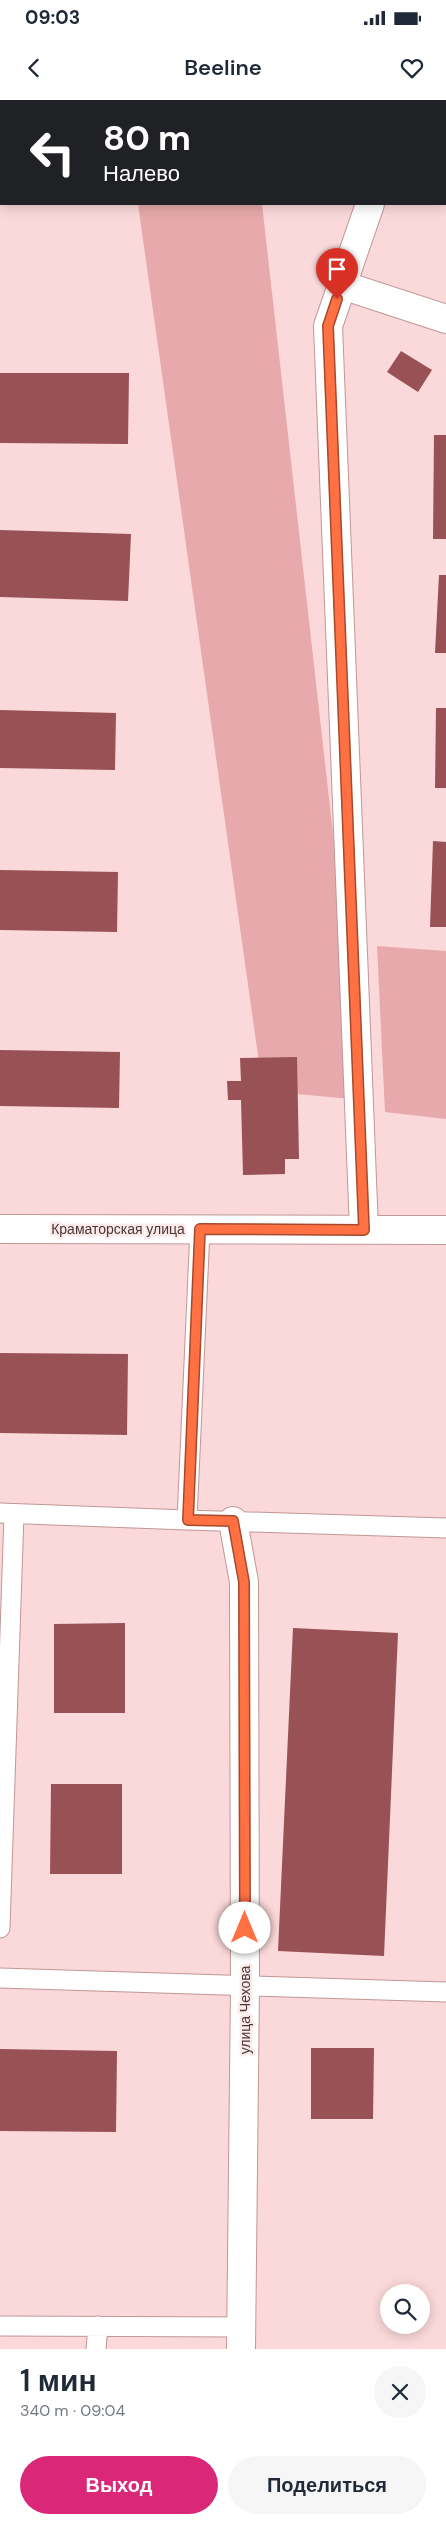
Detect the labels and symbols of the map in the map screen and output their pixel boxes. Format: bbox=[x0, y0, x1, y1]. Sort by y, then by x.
pin bbox=[316, 248, 358, 299]
street label: Краматорская улица bbox=[51, 1220, 185, 1238]
position arrow bbox=[218, 1901, 270, 1953]
street label: улица Чехова bbox=[236, 1965, 254, 2054]

